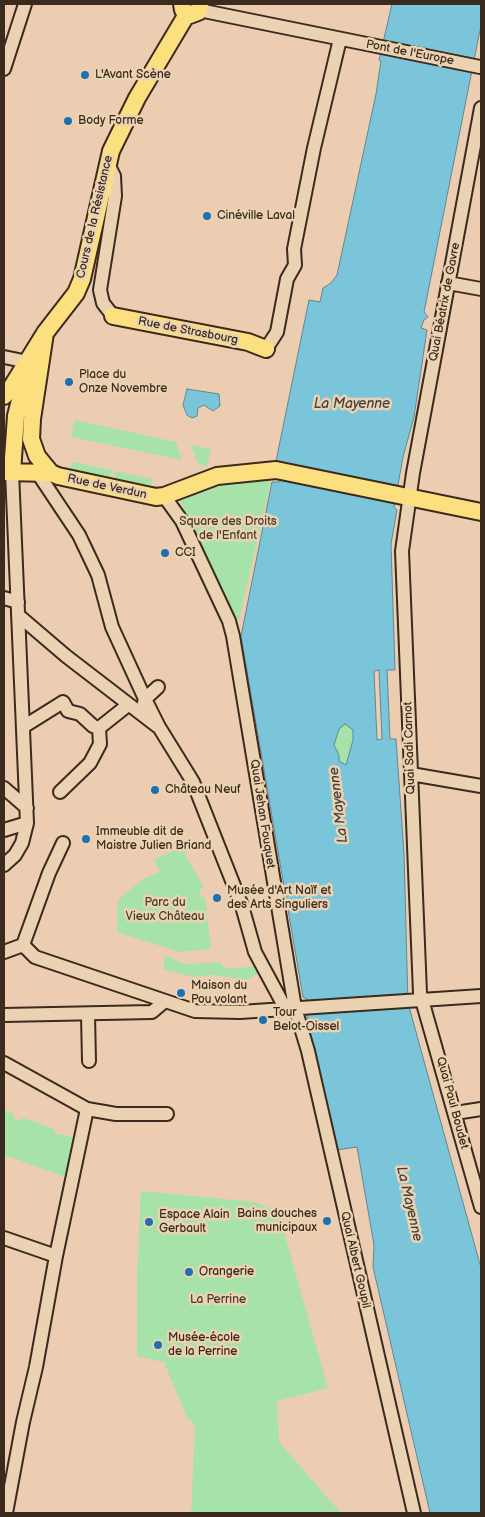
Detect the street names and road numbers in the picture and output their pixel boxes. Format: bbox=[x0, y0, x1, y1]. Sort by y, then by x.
street label: Pont de l'Europe bbox=[365, 37, 455, 69]
street label: Cours de la Résistance bbox=[74, 154, 116, 280]
street label: Quai Béatrix de Gavre bbox=[426, 241, 464, 363]
street label: Rue de Strasbourg bbox=[137, 314, 239, 348]
street label: Rue de Verdun bbox=[66, 472, 148, 502]
street label: Quai Sadi Carnot bbox=[401, 701, 419, 795]
street label: Quai Jehan Fouquet bbox=[246, 759, 278, 869]
street label: Quai Paul Boudet bbox=[433, 1055, 471, 1151]
street label: Quai Albert Goupil bbox=[337, 1210, 373, 1310]

